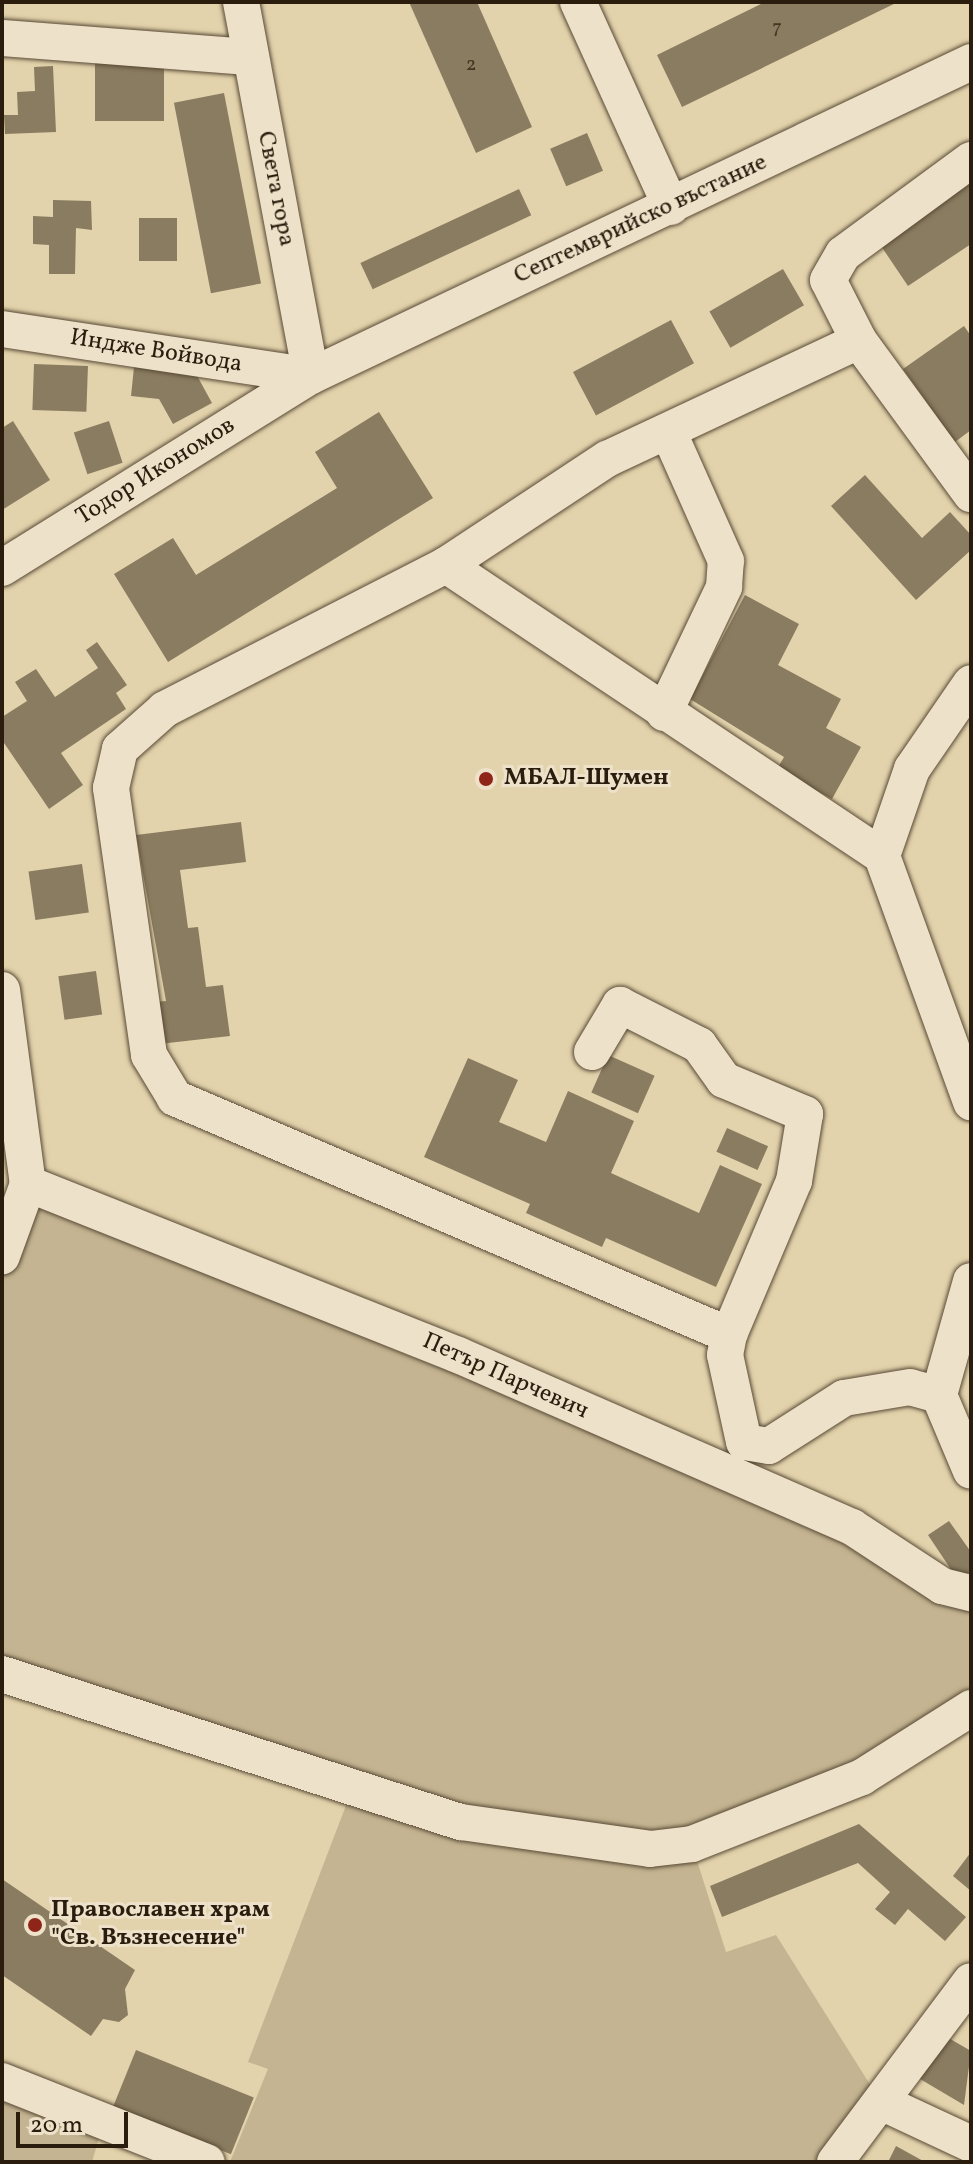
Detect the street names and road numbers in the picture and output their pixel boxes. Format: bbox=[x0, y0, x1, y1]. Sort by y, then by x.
street label: Света гора bbox=[250, 129, 300, 249]
street label: Септемврийско въстание bbox=[510, 149, 772, 291]
street label: Индже Войвода bbox=[68, 324, 244, 380]
street label: Тодор Икономов bbox=[71, 412, 241, 532]
street label: Петър Парчевич bbox=[417, 1327, 593, 1427]

